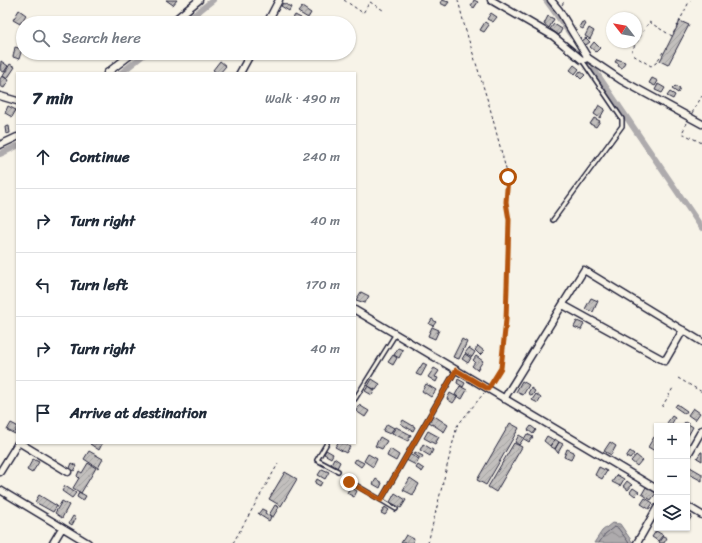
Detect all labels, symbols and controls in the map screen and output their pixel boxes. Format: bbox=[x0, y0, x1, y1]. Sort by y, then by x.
north arrow bbox=[606, 12, 642, 48]
search box bbox=[16, 16, 356, 60]
text: Search here bbox=[62, 25, 141, 51]
icon: search bbox=[30, 27, 52, 49]
text: 7 min bbox=[32, 83, 73, 113]
text: Walk · 490 m bbox=[265, 87, 340, 110]
text: Continue bbox=[70, 144, 130, 170]
text: 240 m bbox=[303, 145, 340, 168]
icon: ahead bbox=[32, 146, 54, 168]
route start bbox=[499, 168, 517, 186]
text: Turn right bbox=[70, 208, 135, 234]
text: 40 m bbox=[310, 209, 340, 232]
icon: right bbox=[32, 210, 54, 232]
text: Turn left bbox=[70, 272, 128, 298]
text: 170 m bbox=[305, 273, 340, 296]
icon: left bbox=[32, 274, 54, 296]
text: Turn right bbox=[70, 336, 135, 362]
text: 40 m bbox=[310, 337, 340, 360]
icon: right bbox=[32, 338, 54, 360]
text: Arrive at destination bbox=[70, 400, 207, 426]
icon: arrive bbox=[32, 402, 54, 424]
map controls bbox=[654, 423, 690, 531]
button: + bbox=[654, 423, 690, 459]
button: − bbox=[654, 459, 690, 495]
route end bbox=[340, 473, 358, 491]
button: layers bbox=[654, 495, 690, 531]

